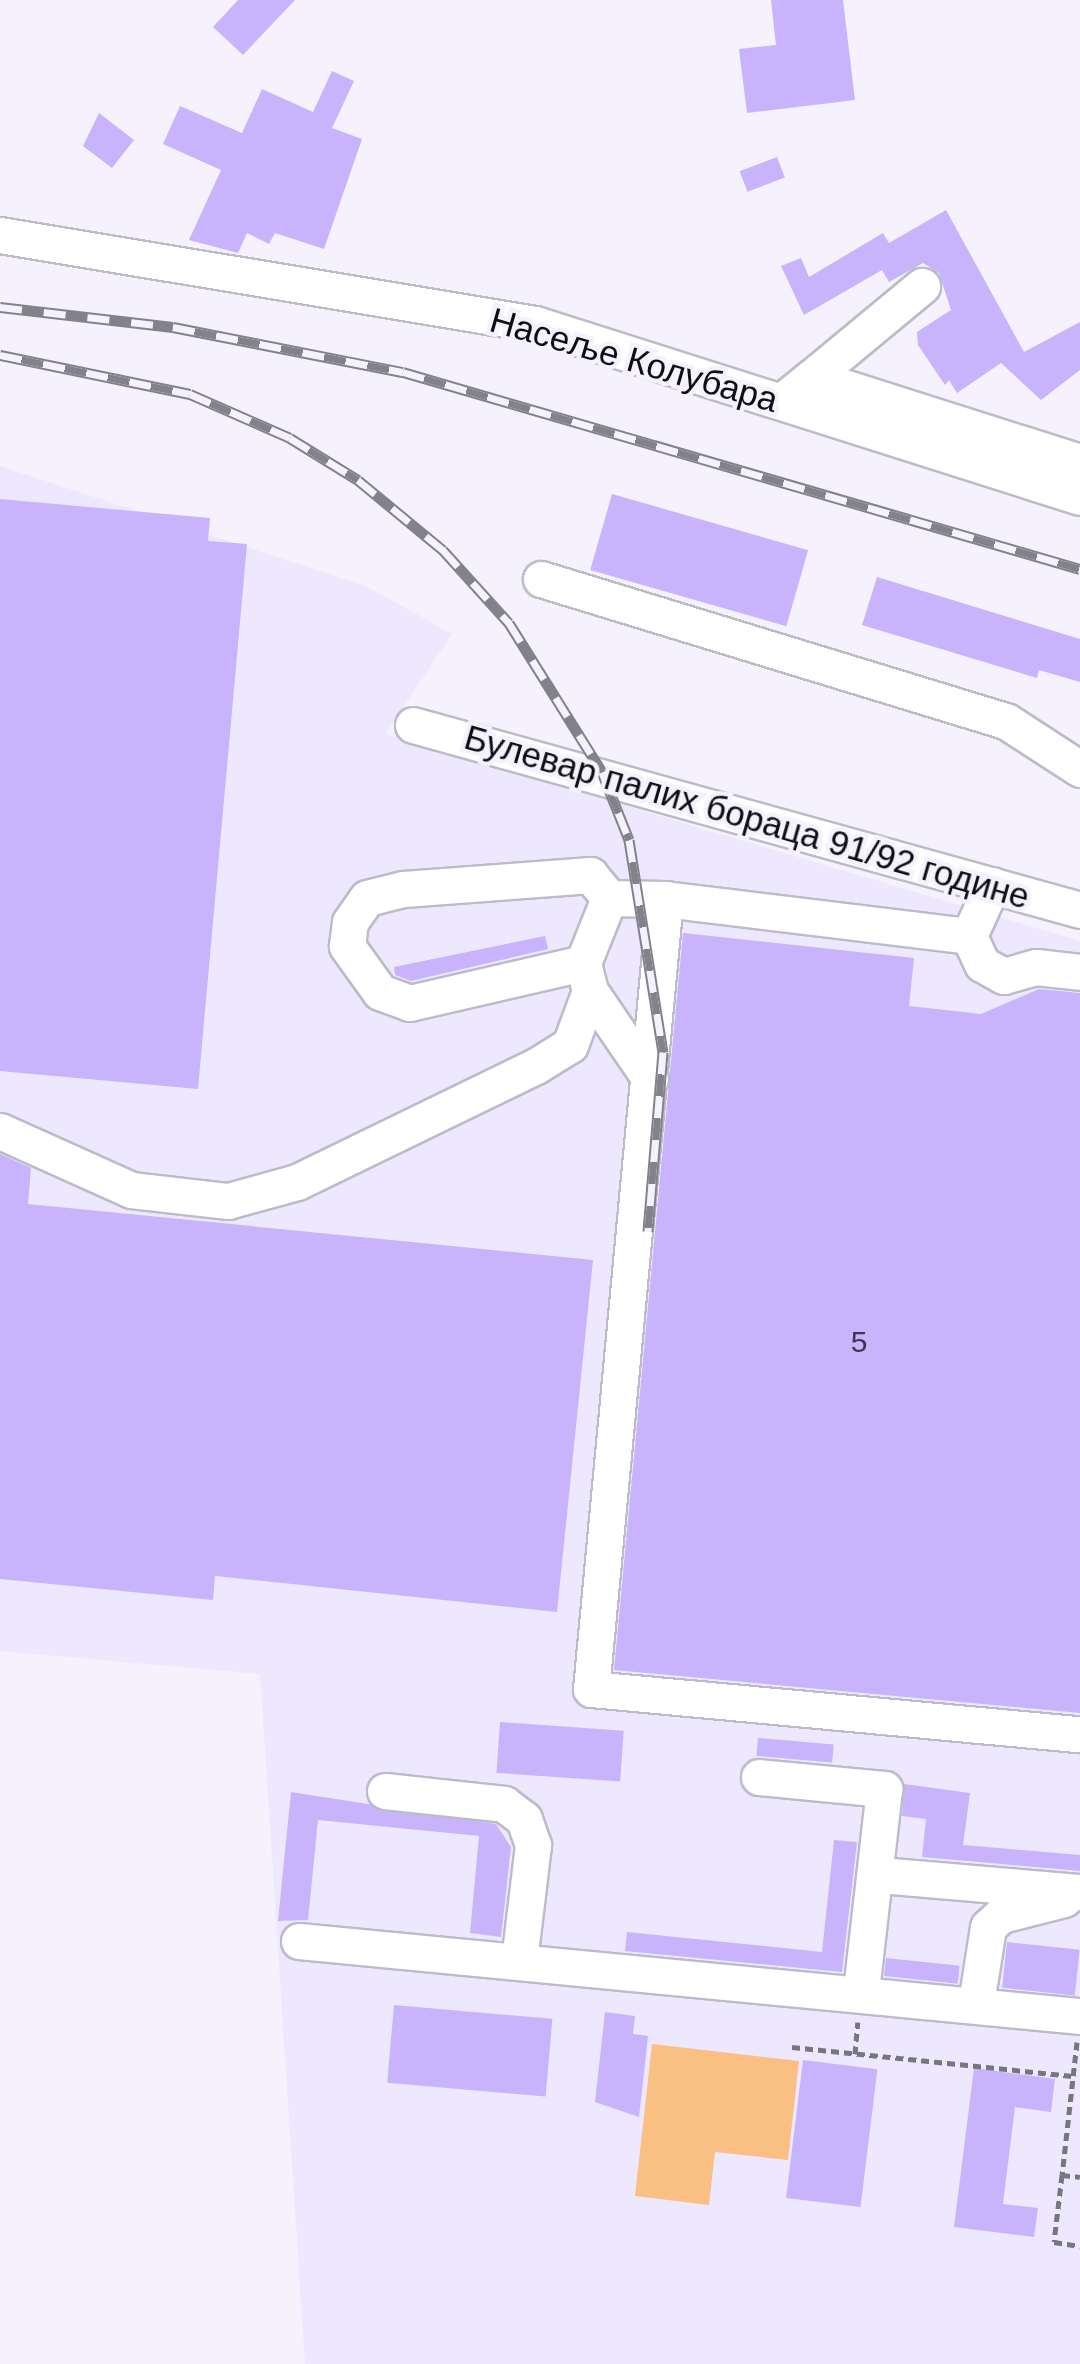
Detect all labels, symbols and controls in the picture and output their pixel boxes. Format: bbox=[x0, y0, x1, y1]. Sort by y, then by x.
street label: Насеље Колубара bbox=[485, 299, 783, 421]
street label: Булевар палих бораца 91/92 године bbox=[460, 716, 1034, 918]
house number: 5 bbox=[851, 1324, 867, 1360]

